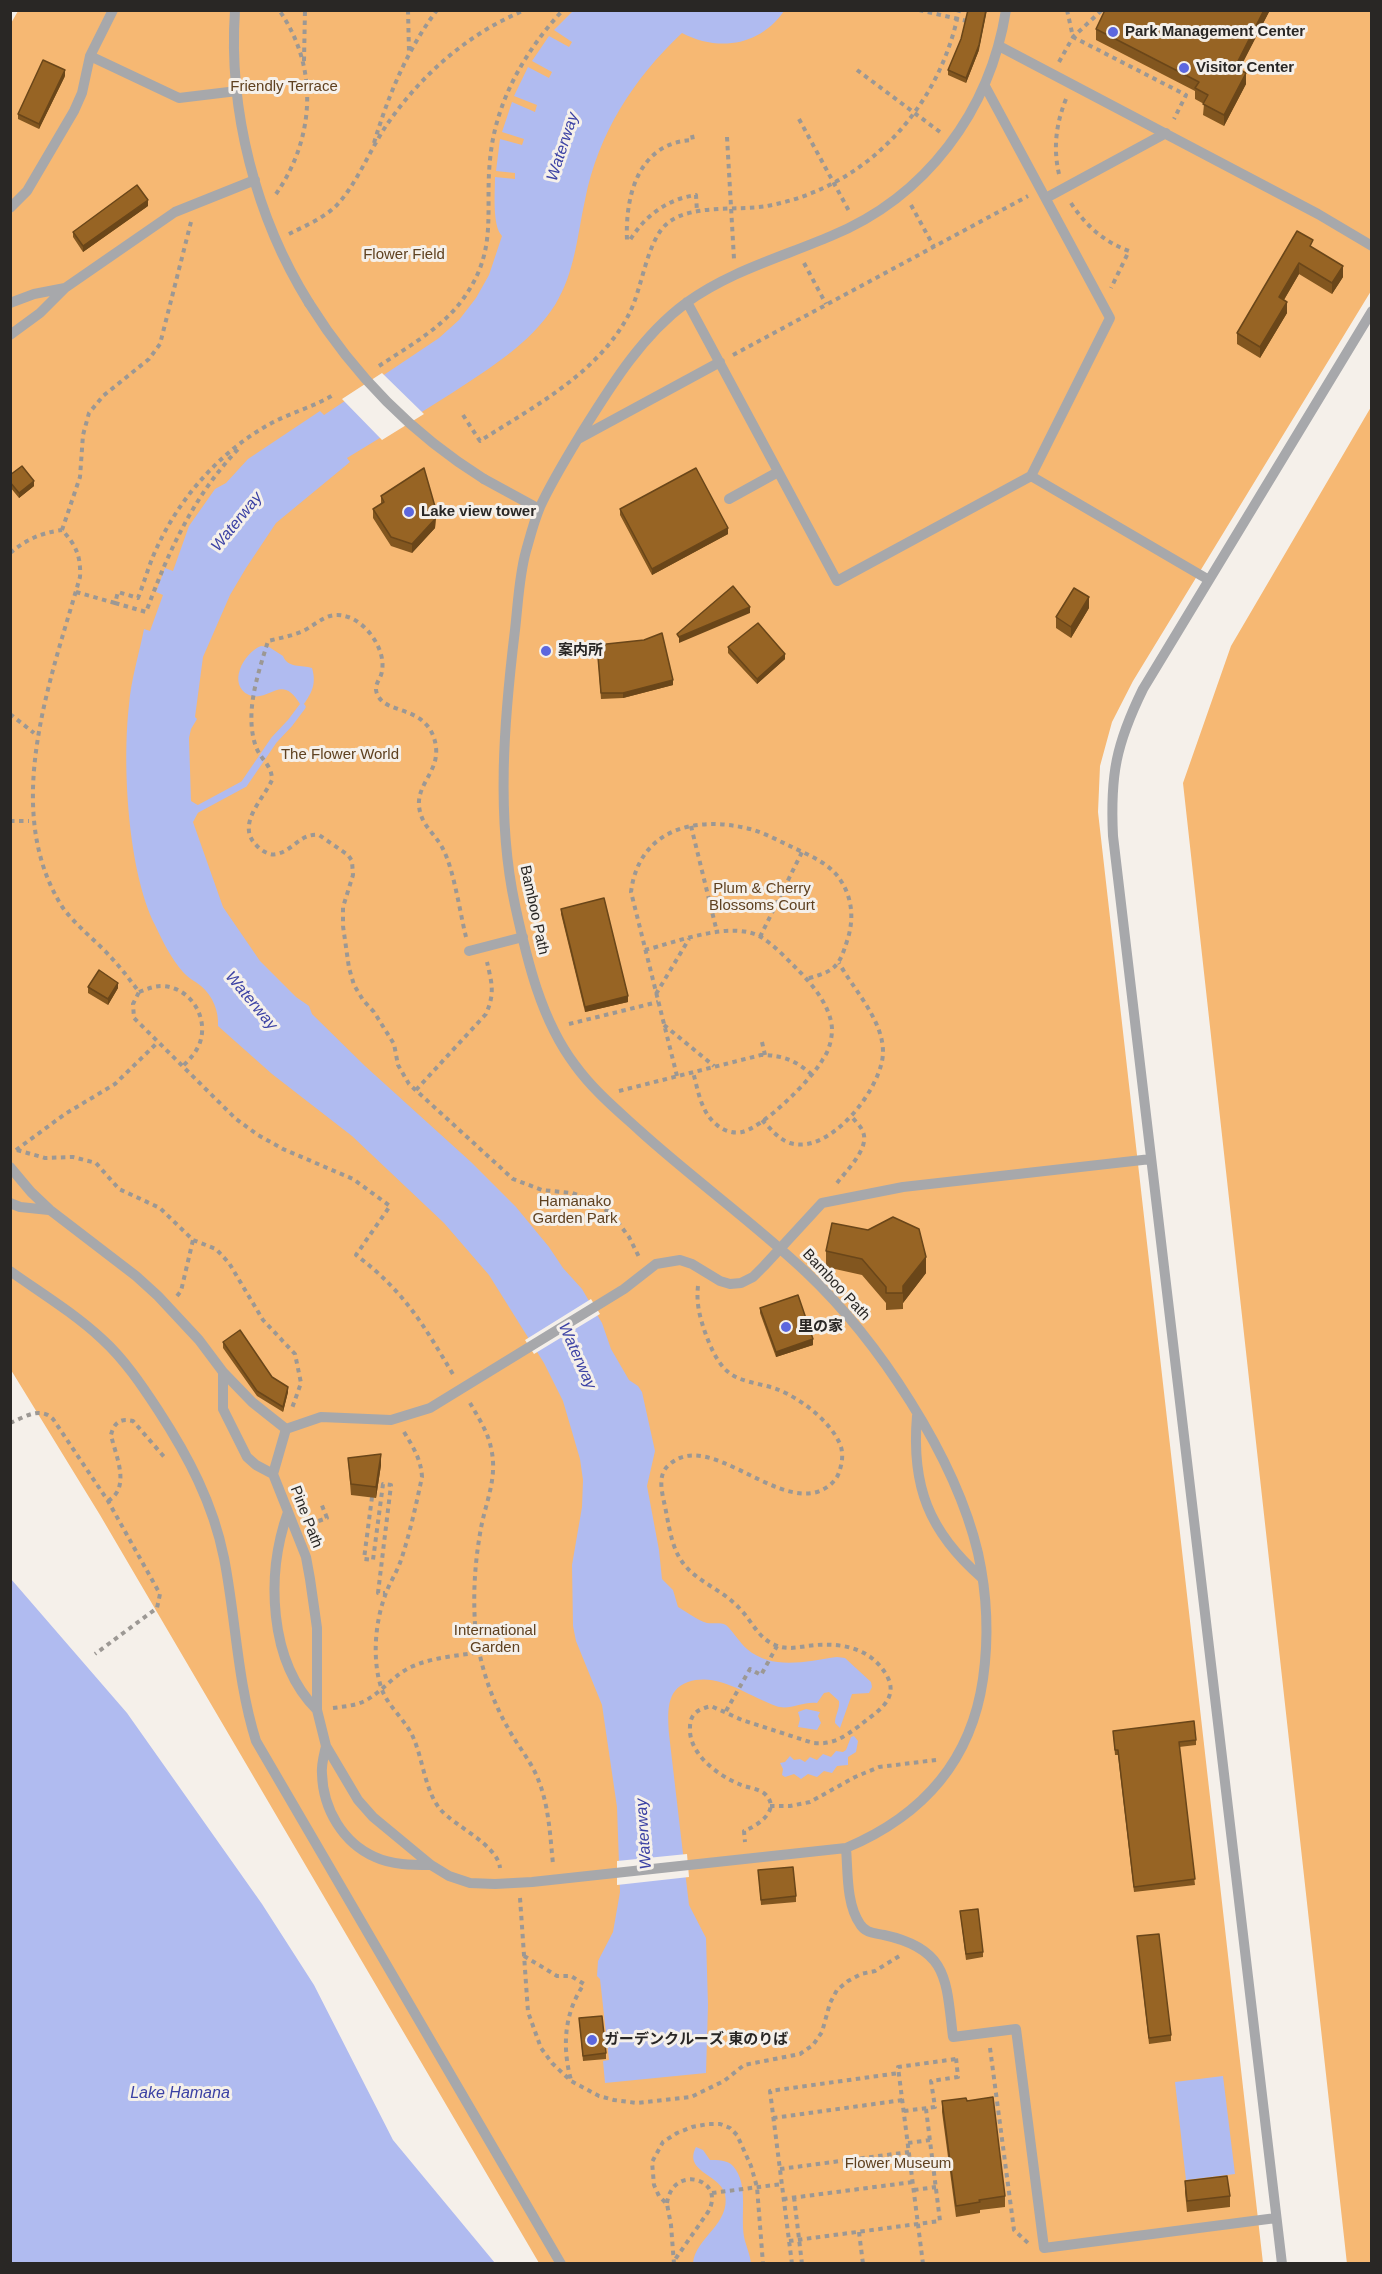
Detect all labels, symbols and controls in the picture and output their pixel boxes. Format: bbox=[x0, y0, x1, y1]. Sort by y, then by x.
place label: Park Management Center bbox=[1125, 23, 1305, 41]
marker: Park Management Center bbox=[1106, 25, 1120, 39]
place label: Visitor Center bbox=[1196, 59, 1294, 77]
marker: Visitor Center bbox=[1177, 61, 1191, 75]
park label: Friendly Terrace bbox=[230, 78, 338, 96]
water label: Waterway bbox=[543, 110, 583, 184]
park label: Flower Field bbox=[363, 246, 445, 264]
water label: Waterway bbox=[207, 488, 267, 556]
place label: Lake view tower bbox=[421, 503, 536, 521]
marker: Lake view tower bbox=[402, 505, 416, 519]
place label: 案内所 bbox=[558, 642, 603, 660]
marker: 案内所 bbox=[539, 644, 553, 658]
park label: The Flower World bbox=[281, 746, 399, 764]
street label: Bamboo Path bbox=[516, 864, 552, 956]
park label: Plum & Cherry Blossoms Court bbox=[709, 880, 815, 915]
water label: Waterway bbox=[221, 968, 281, 1034]
park label: Hamanako Garden Park bbox=[532, 1193, 618, 1228]
street label: Bamboo Path bbox=[798, 1246, 874, 1324]
place label: 里の家 bbox=[798, 1318, 843, 1336]
water label: Waterway bbox=[554, 1320, 600, 1392]
marker: 里の家 bbox=[779, 1320, 793, 1334]
street label: Pine Path bbox=[286, 1483, 326, 1551]
park label: International Garden bbox=[454, 1622, 536, 1657]
water label: Waterway bbox=[632, 1798, 656, 1870]
place label: ガーデンクルーズ 東のりば bbox=[604, 2031, 788, 2049]
marker: ガーデンクルーズ 東のりば bbox=[585, 2033, 599, 2047]
water label: Lake Hamana bbox=[130, 2084, 230, 2104]
park label: Flower Museum bbox=[845, 2155, 951, 2173]

